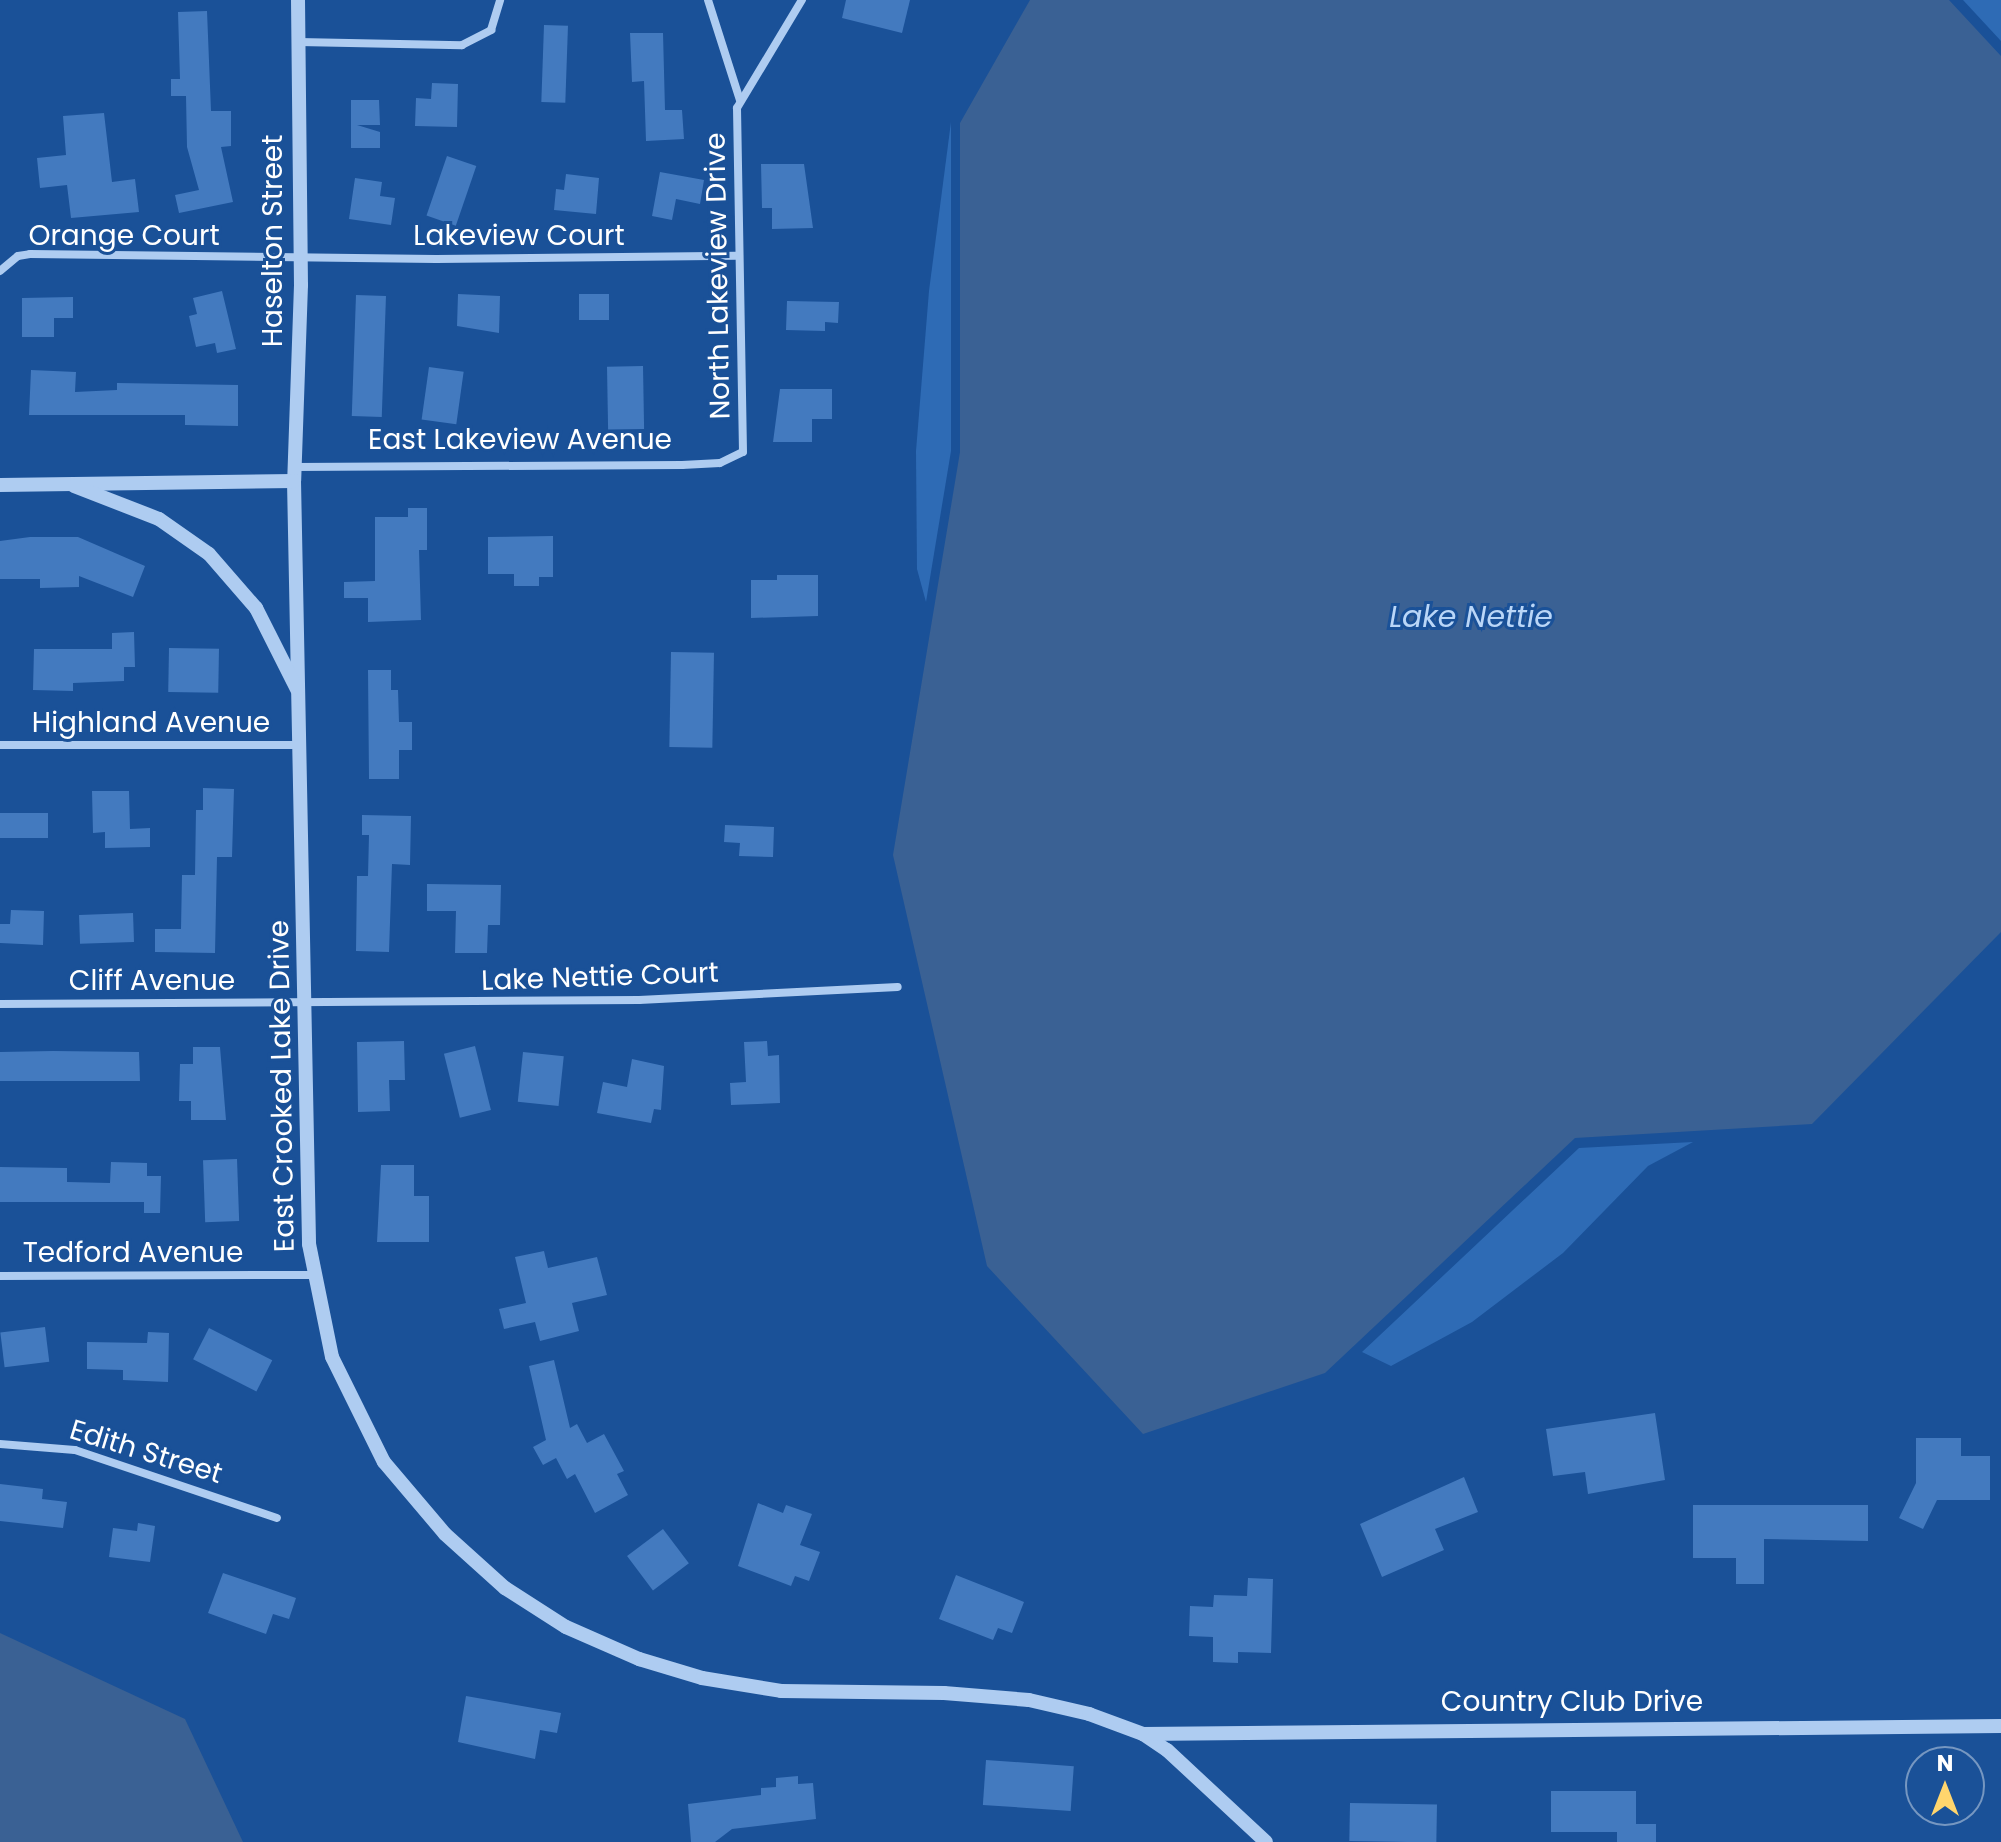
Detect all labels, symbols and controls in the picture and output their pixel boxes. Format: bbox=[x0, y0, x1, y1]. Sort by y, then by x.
street label: North Lakeview Drive bbox=[699, 132, 737, 420]
street label: Haselton Street bbox=[256, 135, 290, 347]
street label: Orange Court bbox=[28, 219, 220, 253]
street label: Lakeview Court bbox=[413, 219, 625, 253]
street label: East Lakeview Avenue bbox=[368, 423, 672, 457]
water label: Lake Nettie bbox=[1389, 599, 1553, 635]
street label: Highland Avenue bbox=[32, 706, 270, 740]
street label: East Crooked Lake Drive bbox=[262, 920, 302, 1252]
street label: Lake Nettie Court bbox=[481, 956, 719, 998]
street label: Cliff Avenue bbox=[69, 964, 235, 998]
street label: Tedford Avenue bbox=[23, 1236, 243, 1270]
street label: Edith Street bbox=[66, 1413, 226, 1491]
street label: Country Club Drive bbox=[1441, 1685, 1703, 1719]
north arrow bbox=[1905, 1746, 1985, 1826]
text: N bbox=[1937, 1748, 1953, 1779]

